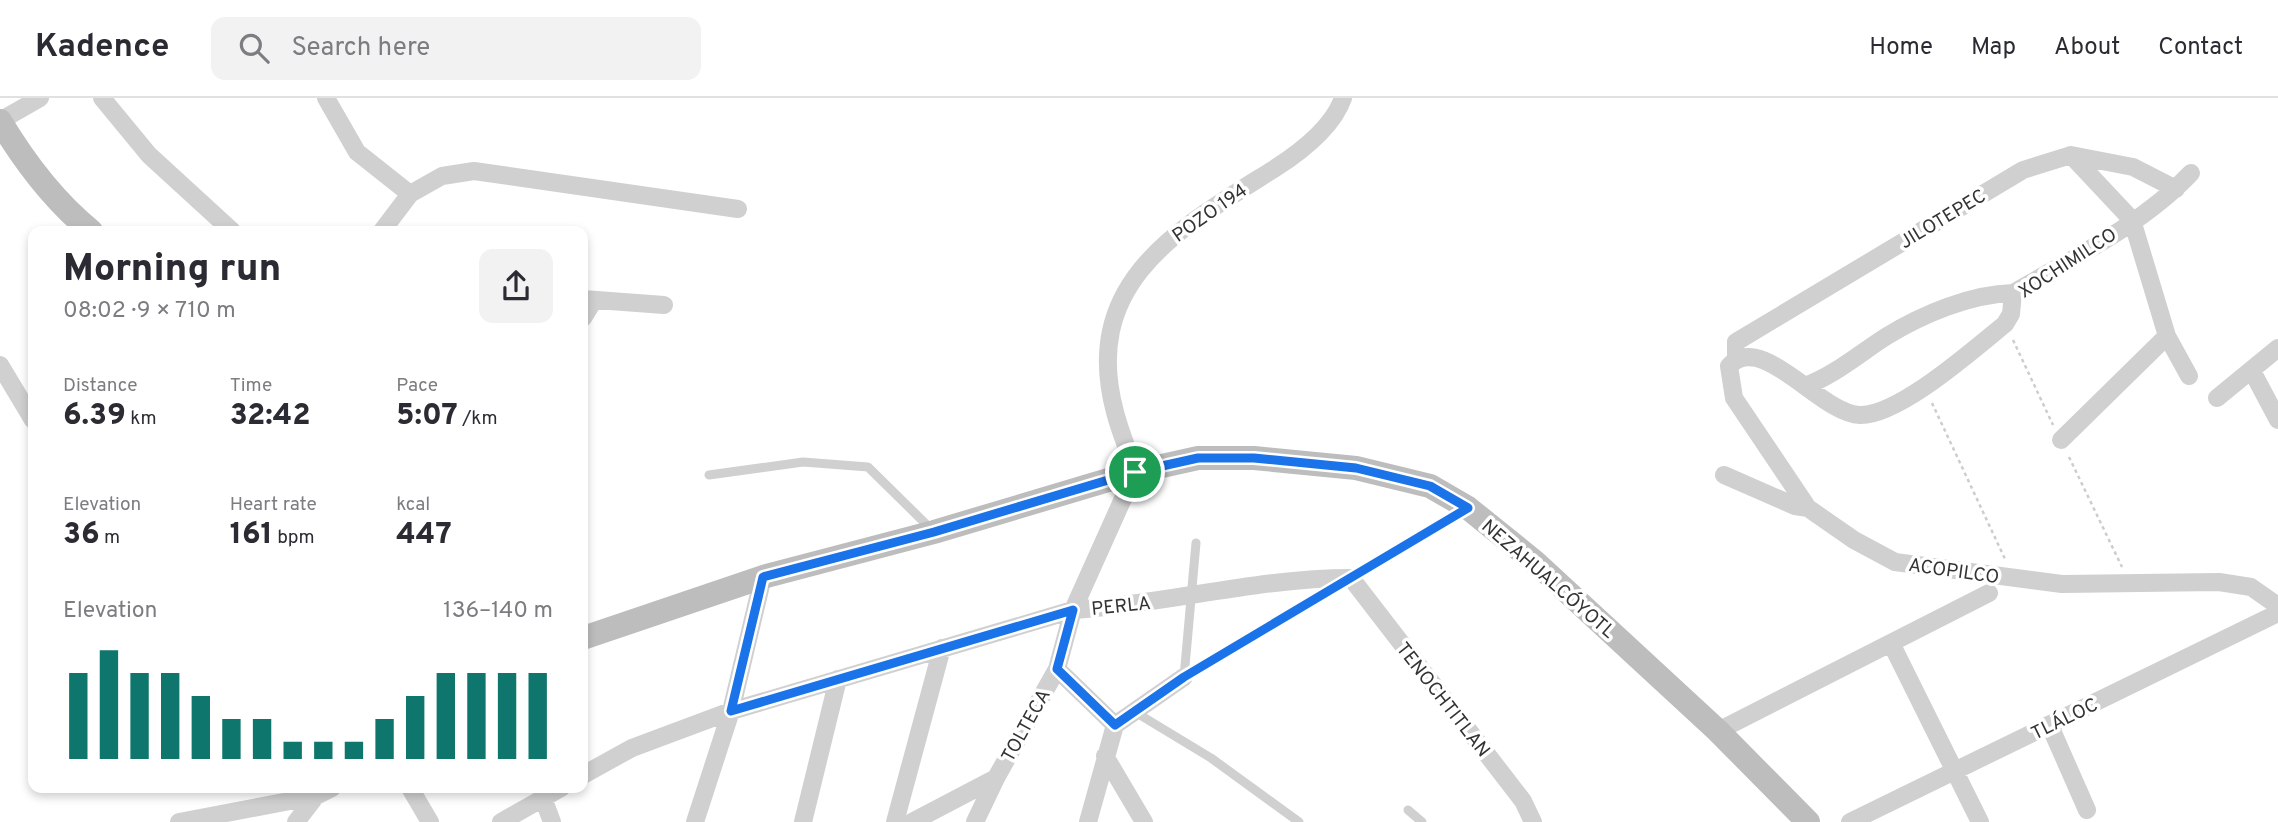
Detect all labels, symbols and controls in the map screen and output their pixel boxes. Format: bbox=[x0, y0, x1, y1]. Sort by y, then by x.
search box bbox=[211, 17, 701, 80]
text: Kadence bbox=[35, 27, 169, 69]
icon: search bbox=[235, 29, 273, 67]
text: Search here bbox=[291, 32, 430, 65]
text: Home bbox=[1869, 33, 1933, 63]
text: Map bbox=[1971, 33, 2016, 63]
text: About bbox=[2054, 33, 2120, 63]
text: Contact bbox=[2158, 33, 2243, 63]
street label: POZO 194 bbox=[1168, 179, 1252, 248]
street label: JILOTEPEC bbox=[1895, 185, 1991, 255]
street label: XOCHIMILCO bbox=[2015, 223, 2122, 304]
text: Morning run bbox=[63, 246, 281, 295]
button: share bbox=[479, 249, 553, 323]
text: 08:02 · 9 × 710 m bbox=[63, 297, 236, 326]
text: Distance bbox=[63, 374, 138, 398]
text: Time bbox=[230, 374, 272, 398]
text: Pace bbox=[396, 374, 438, 398]
text: 6.39 bbox=[63, 398, 126, 435]
text: 32:42 bbox=[230, 398, 311, 435]
text: 5:07 bbox=[396, 398, 458, 435]
text: km bbox=[126, 407, 157, 431]
text: /km bbox=[458, 407, 498, 431]
pin bbox=[1105, 442, 1165, 502]
icon: arrive bbox=[1116, 453, 1154, 491]
text: Elevation bbox=[63, 493, 141, 517]
text: Heart rate bbox=[230, 493, 317, 517]
text: kcal bbox=[396, 493, 430, 517]
street label: NEZAHUALCÓYOTL bbox=[1476, 514, 1621, 644]
text: 36 bbox=[63, 517, 100, 554]
text: 161 bbox=[230, 517, 273, 554]
text: 447 bbox=[396, 517, 452, 554]
text: m bbox=[100, 526, 120, 550]
text: bpm bbox=[273, 526, 315, 550]
street label: ACOPILCO bbox=[1907, 554, 2001, 590]
street label: PERLA bbox=[1090, 592, 1152, 622]
text: Elevation bbox=[63, 597, 158, 626]
text: 136–140 m bbox=[443, 597, 553, 626]
street label: TENOCHTITLAN bbox=[1390, 638, 1495, 762]
street label: TOLTECA bbox=[997, 685, 1057, 767]
street label: TLÁLOC bbox=[2027, 692, 2102, 746]

